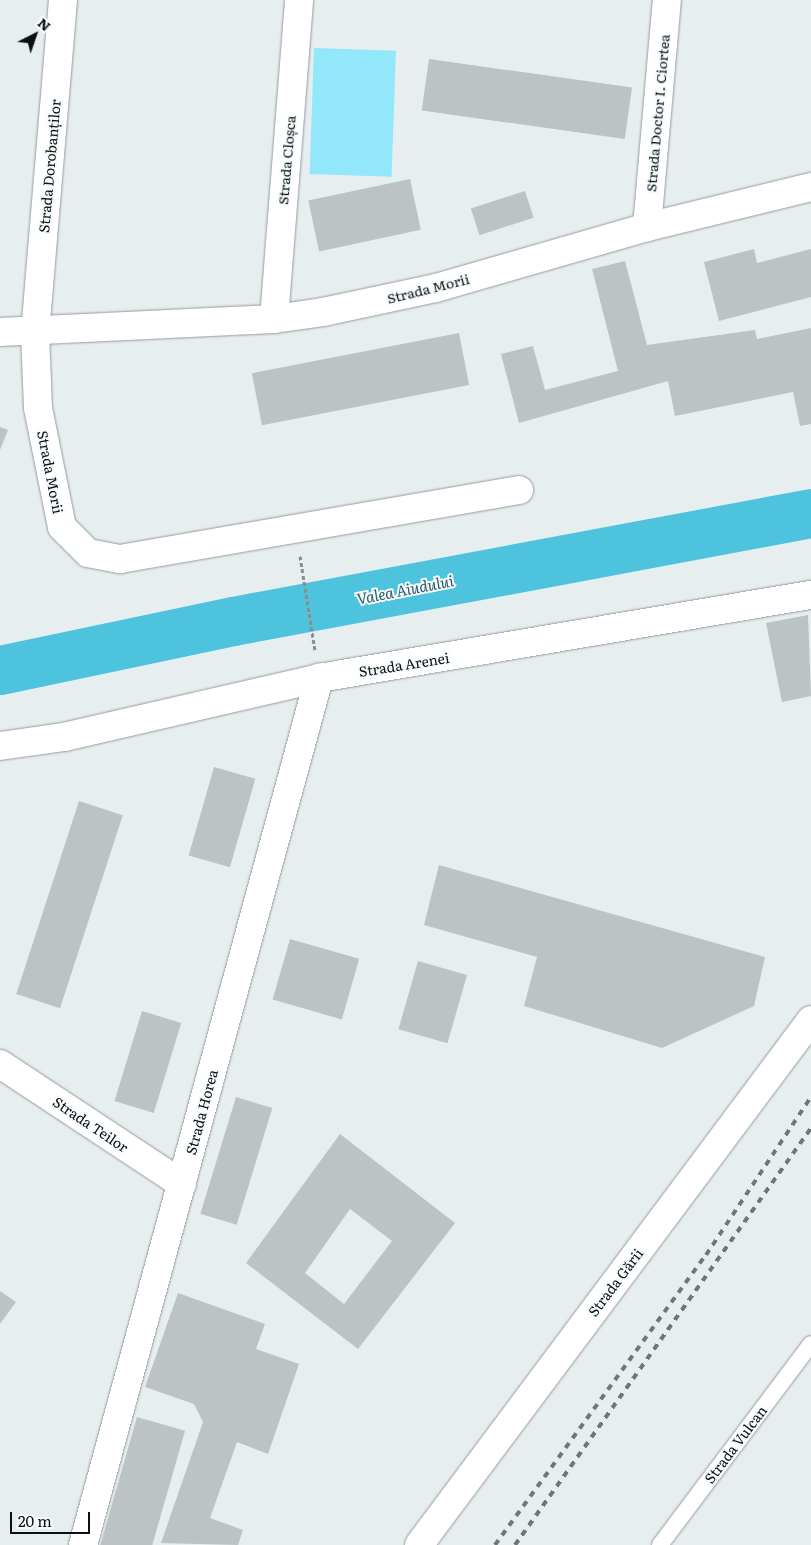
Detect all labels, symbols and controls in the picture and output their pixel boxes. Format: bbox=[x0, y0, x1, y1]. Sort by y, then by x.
north arrow bbox=[10, 10, 60, 60]
text: N bbox=[34, 12, 56, 35]
street label: Strada Doctor I. Ciortea bbox=[642, 33, 672, 193]
street label: Strada Dorobanților bbox=[35, 99, 63, 233]
street label: Strada Cloșca bbox=[274, 115, 298, 205]
street label: Strada Morii bbox=[385, 270, 471, 306]
street label: Strada Morii bbox=[35, 429, 67, 515]
water label: Valea Aiudului bbox=[355, 571, 455, 607]
street label: Strada Arenei bbox=[358, 649, 450, 679]
street label: Strada Horea bbox=[182, 1068, 220, 1156]
street label: Strada Teilor bbox=[50, 1093, 132, 1155]
street label: Strada Gării bbox=[584, 1245, 646, 1319]
street label: Strada Vulcan bbox=[700, 1402, 770, 1486]
scale bar bbox=[12, 1502, 92, 1534]
text: 20 m bbox=[18, 1509, 52, 1532]

